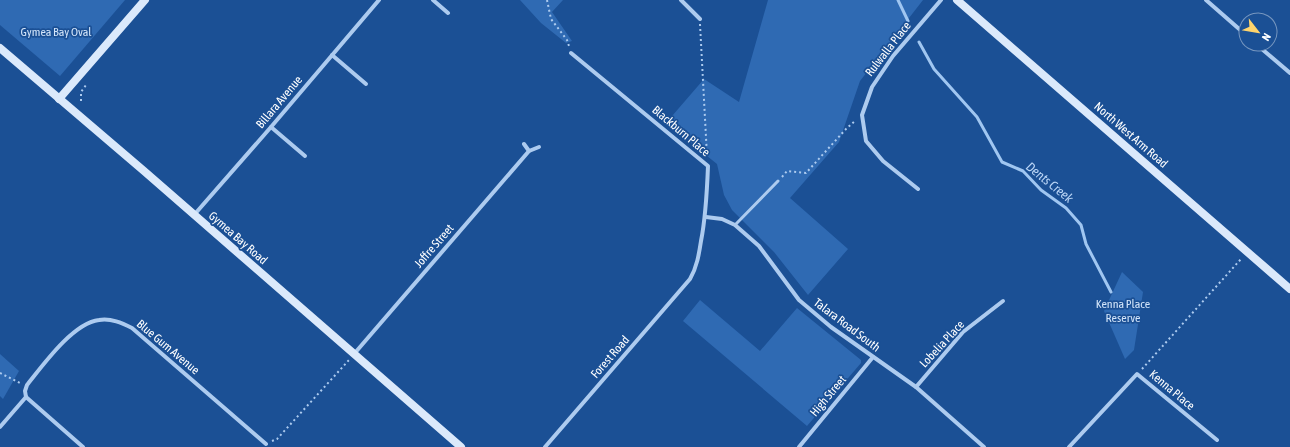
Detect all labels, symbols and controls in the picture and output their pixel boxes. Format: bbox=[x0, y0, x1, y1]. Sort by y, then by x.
north arrow bbox=[1238, 12, 1278, 52]
street label: Rulwalla Place bbox=[862, 19, 914, 79]
park label: Gymea Bay Oval bbox=[20, 25, 92, 39]
text: N bbox=[1260, 31, 1273, 43]
street label: Billara Avenue bbox=[253, 73, 305, 131]
street label: North West Arm Road bbox=[1091, 99, 1171, 171]
street label: Blackburn Place bbox=[649, 103, 713, 159]
water label: Dents Creek bbox=[1023, 159, 1076, 206]
street label: Gymea Bay Road bbox=[206, 209, 270, 267]
street label: Joffre Street bbox=[411, 221, 457, 271]
street label: Talara Road South bbox=[811, 295, 883, 355]
park label: Kenna Place Reserve bbox=[1096, 297, 1150, 325]
street label: Blue Gum Avenue bbox=[134, 317, 202, 377]
street label: Lobelia Place bbox=[917, 318, 967, 370]
street label: Forest Road bbox=[588, 333, 632, 381]
street label: Kenna Place bbox=[1147, 367, 1197, 413]
street label: High Street bbox=[807, 372, 849, 419]

